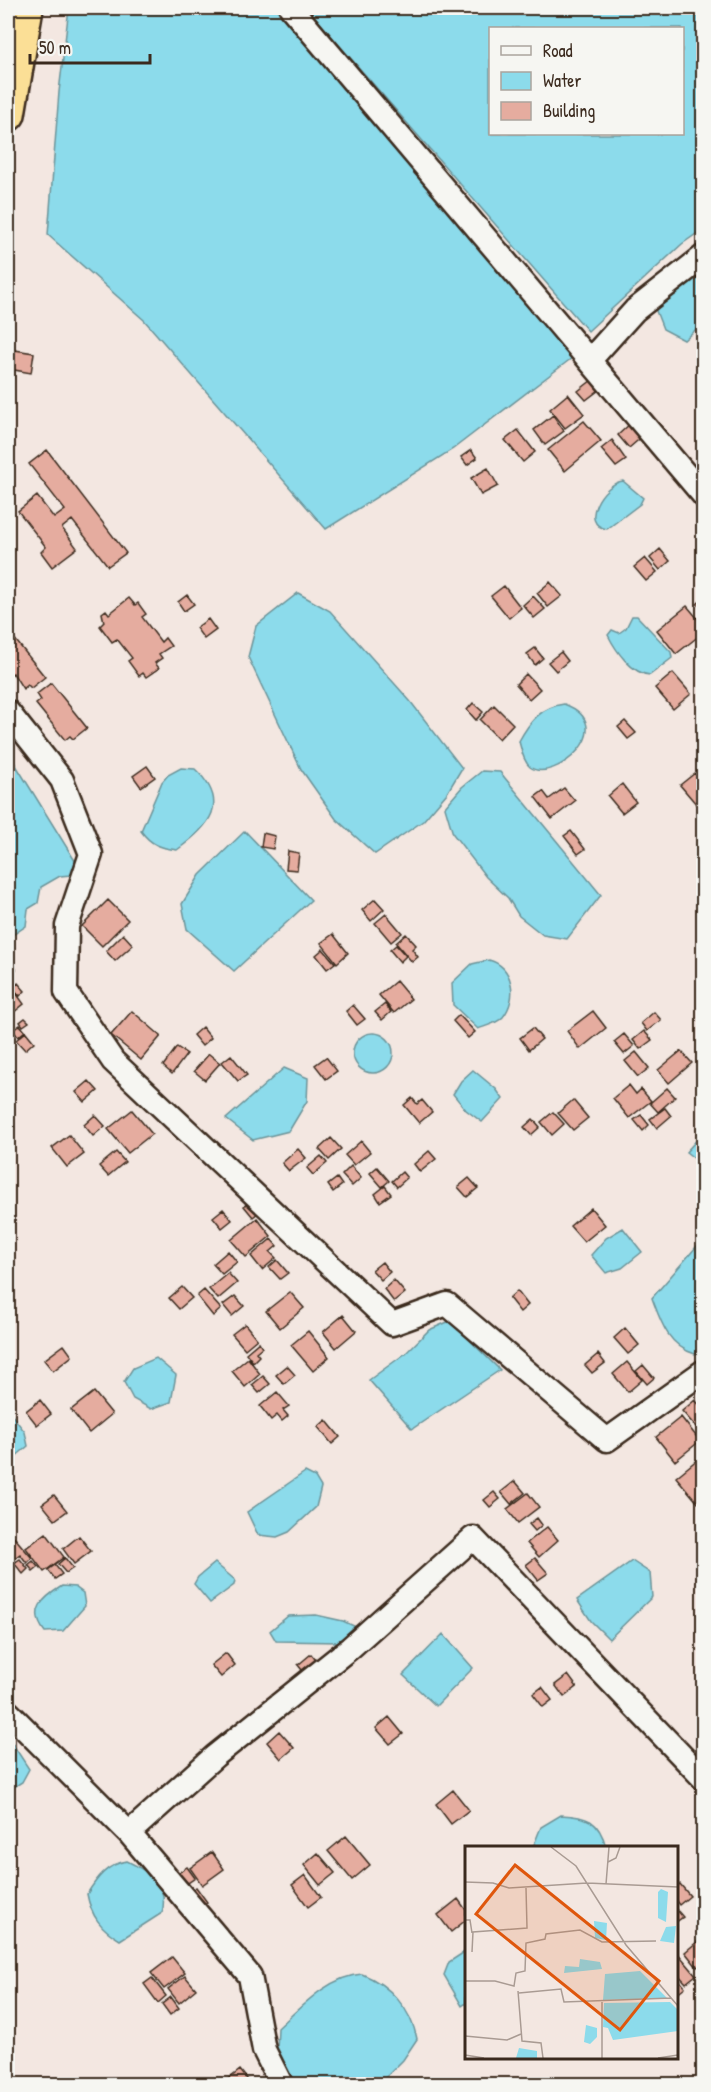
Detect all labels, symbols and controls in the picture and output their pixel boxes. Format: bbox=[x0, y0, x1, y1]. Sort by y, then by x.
scale bar bbox=[30, 27, 150, 65]
legend bbox=[489, 27, 684, 135]
text: 50 m bbox=[39, 35, 71, 60]
text: Road bbox=[543, 38, 573, 63]
text: Water bbox=[543, 68, 581, 93]
text: Building bbox=[543, 98, 595, 123]
inset map bbox=[465, 1846, 678, 2059]

